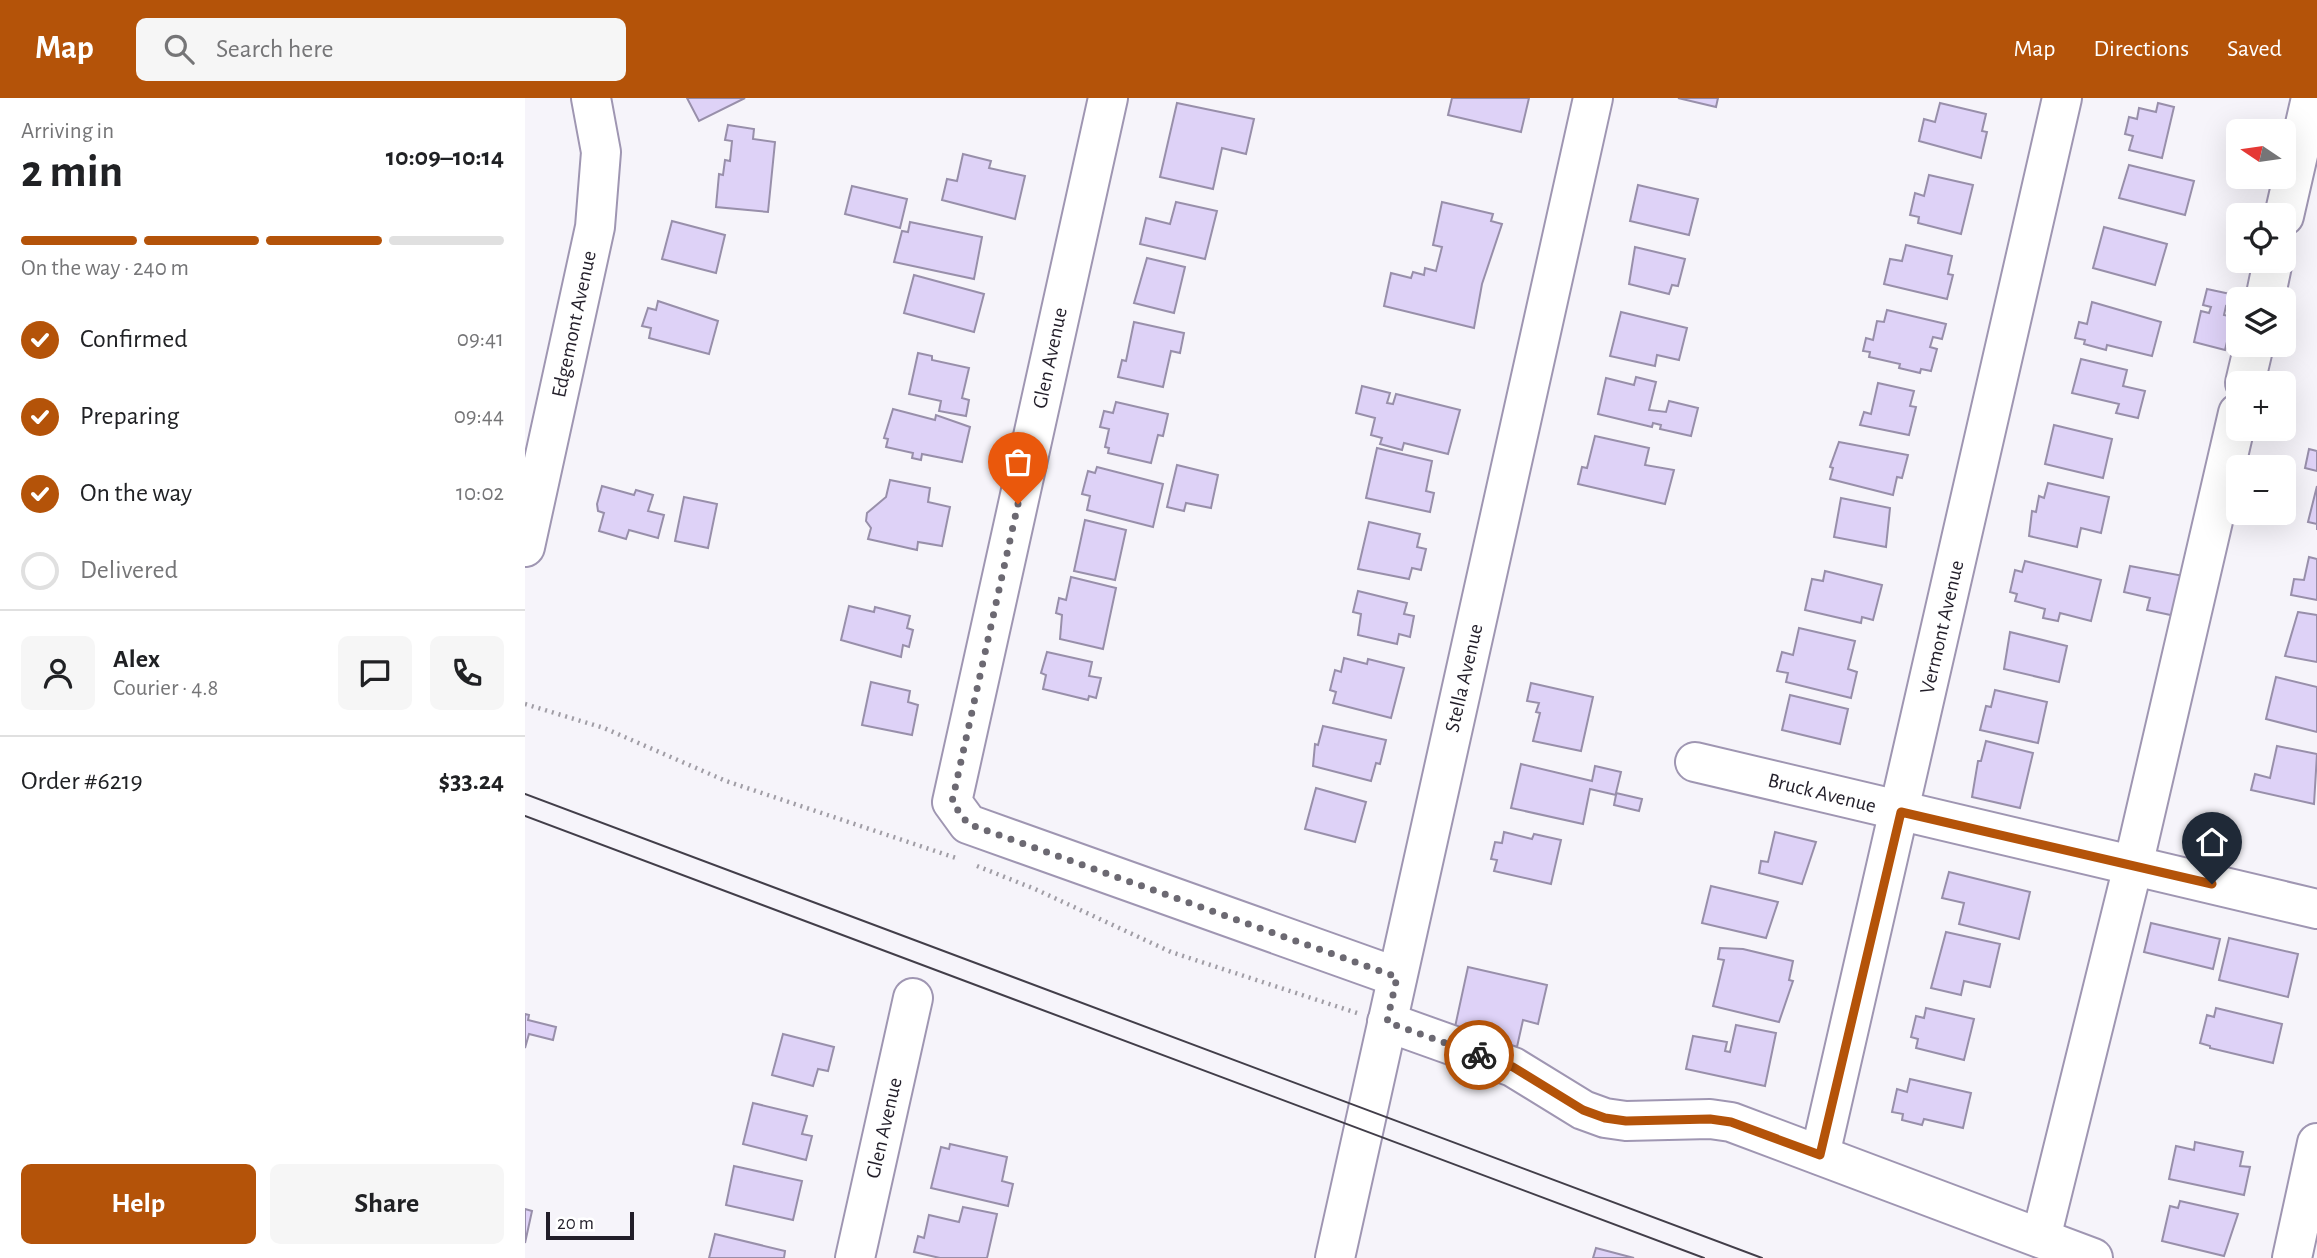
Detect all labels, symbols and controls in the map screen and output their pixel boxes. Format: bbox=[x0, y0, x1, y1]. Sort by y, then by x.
search box bbox=[136, 18, 626, 81]
icon: search bbox=[160, 30, 198, 68]
text: Map bbox=[35, 32, 94, 65]
text: Search here bbox=[216, 36, 334, 62]
text: Map bbox=[2013, 37, 2055, 61]
text: Directions bbox=[2093, 37, 2189, 61]
text: Saved bbox=[2227, 37, 2282, 61]
north arrow bbox=[2226, 119, 2296, 189]
map controls bbox=[2226, 119, 2296, 525]
text: Arriving in bbox=[21, 120, 114, 143]
text: 10:09–10:14 bbox=[386, 144, 504, 170]
text: 2 min bbox=[21, 149, 123, 195]
button: locate bbox=[2226, 203, 2296, 273]
street label: Edgemont Avenue bbox=[548, 249, 600, 399]
text: On the way · 240 m bbox=[21, 257, 189, 280]
button: layers bbox=[2226, 287, 2296, 357]
street label: Glen Avenue bbox=[1029, 306, 1071, 410]
icon: check bbox=[21, 321, 59, 359]
text: Confirmed bbox=[80, 326, 188, 352]
text: 09:41 bbox=[457, 328, 504, 351]
button: + bbox=[2226, 371, 2296, 441]
icon: check bbox=[21, 398, 59, 436]
text: Preparing bbox=[80, 403, 179, 429]
text: 09:44 bbox=[454, 405, 504, 428]
pin bbox=[988, 432, 1048, 504]
icon: bag bbox=[999, 443, 1037, 481]
button: − bbox=[2226, 455, 2296, 525]
icon: check bbox=[21, 475, 59, 513]
text: On the way bbox=[80, 480, 192, 506]
text: 10:02 bbox=[456, 482, 504, 505]
text: Delivered bbox=[80, 557, 178, 583]
street label: Vermont Avenue bbox=[1916, 558, 1968, 696]
street label: Stella Avenue bbox=[1441, 622, 1487, 734]
button: person bbox=[21, 636, 95, 710]
button: chat bbox=[338, 636, 412, 710]
button: phone bbox=[430, 636, 504, 710]
text: Alex bbox=[113, 646, 160, 672]
text: Courier · 4.8 bbox=[113, 677, 218, 700]
text: Order #6219 bbox=[21, 768, 143, 794]
text: $33.24 bbox=[439, 768, 504, 794]
street label: Bruck Avenue bbox=[1766, 769, 1878, 817]
pin bbox=[2182, 812, 2242, 884]
icon: home bbox=[2193, 823, 2231, 861]
courier bbox=[1444, 1020, 1514, 1090]
icon: bike bbox=[1460, 1036, 1498, 1074]
street label: Glen Avenue bbox=[862, 1076, 906, 1180]
button: Help bbox=[21, 1164, 256, 1244]
button: Share bbox=[270, 1164, 504, 1244]
scale bar bbox=[546, 1209, 633, 1241]
text: 20 m bbox=[557, 1214, 594, 1233]

